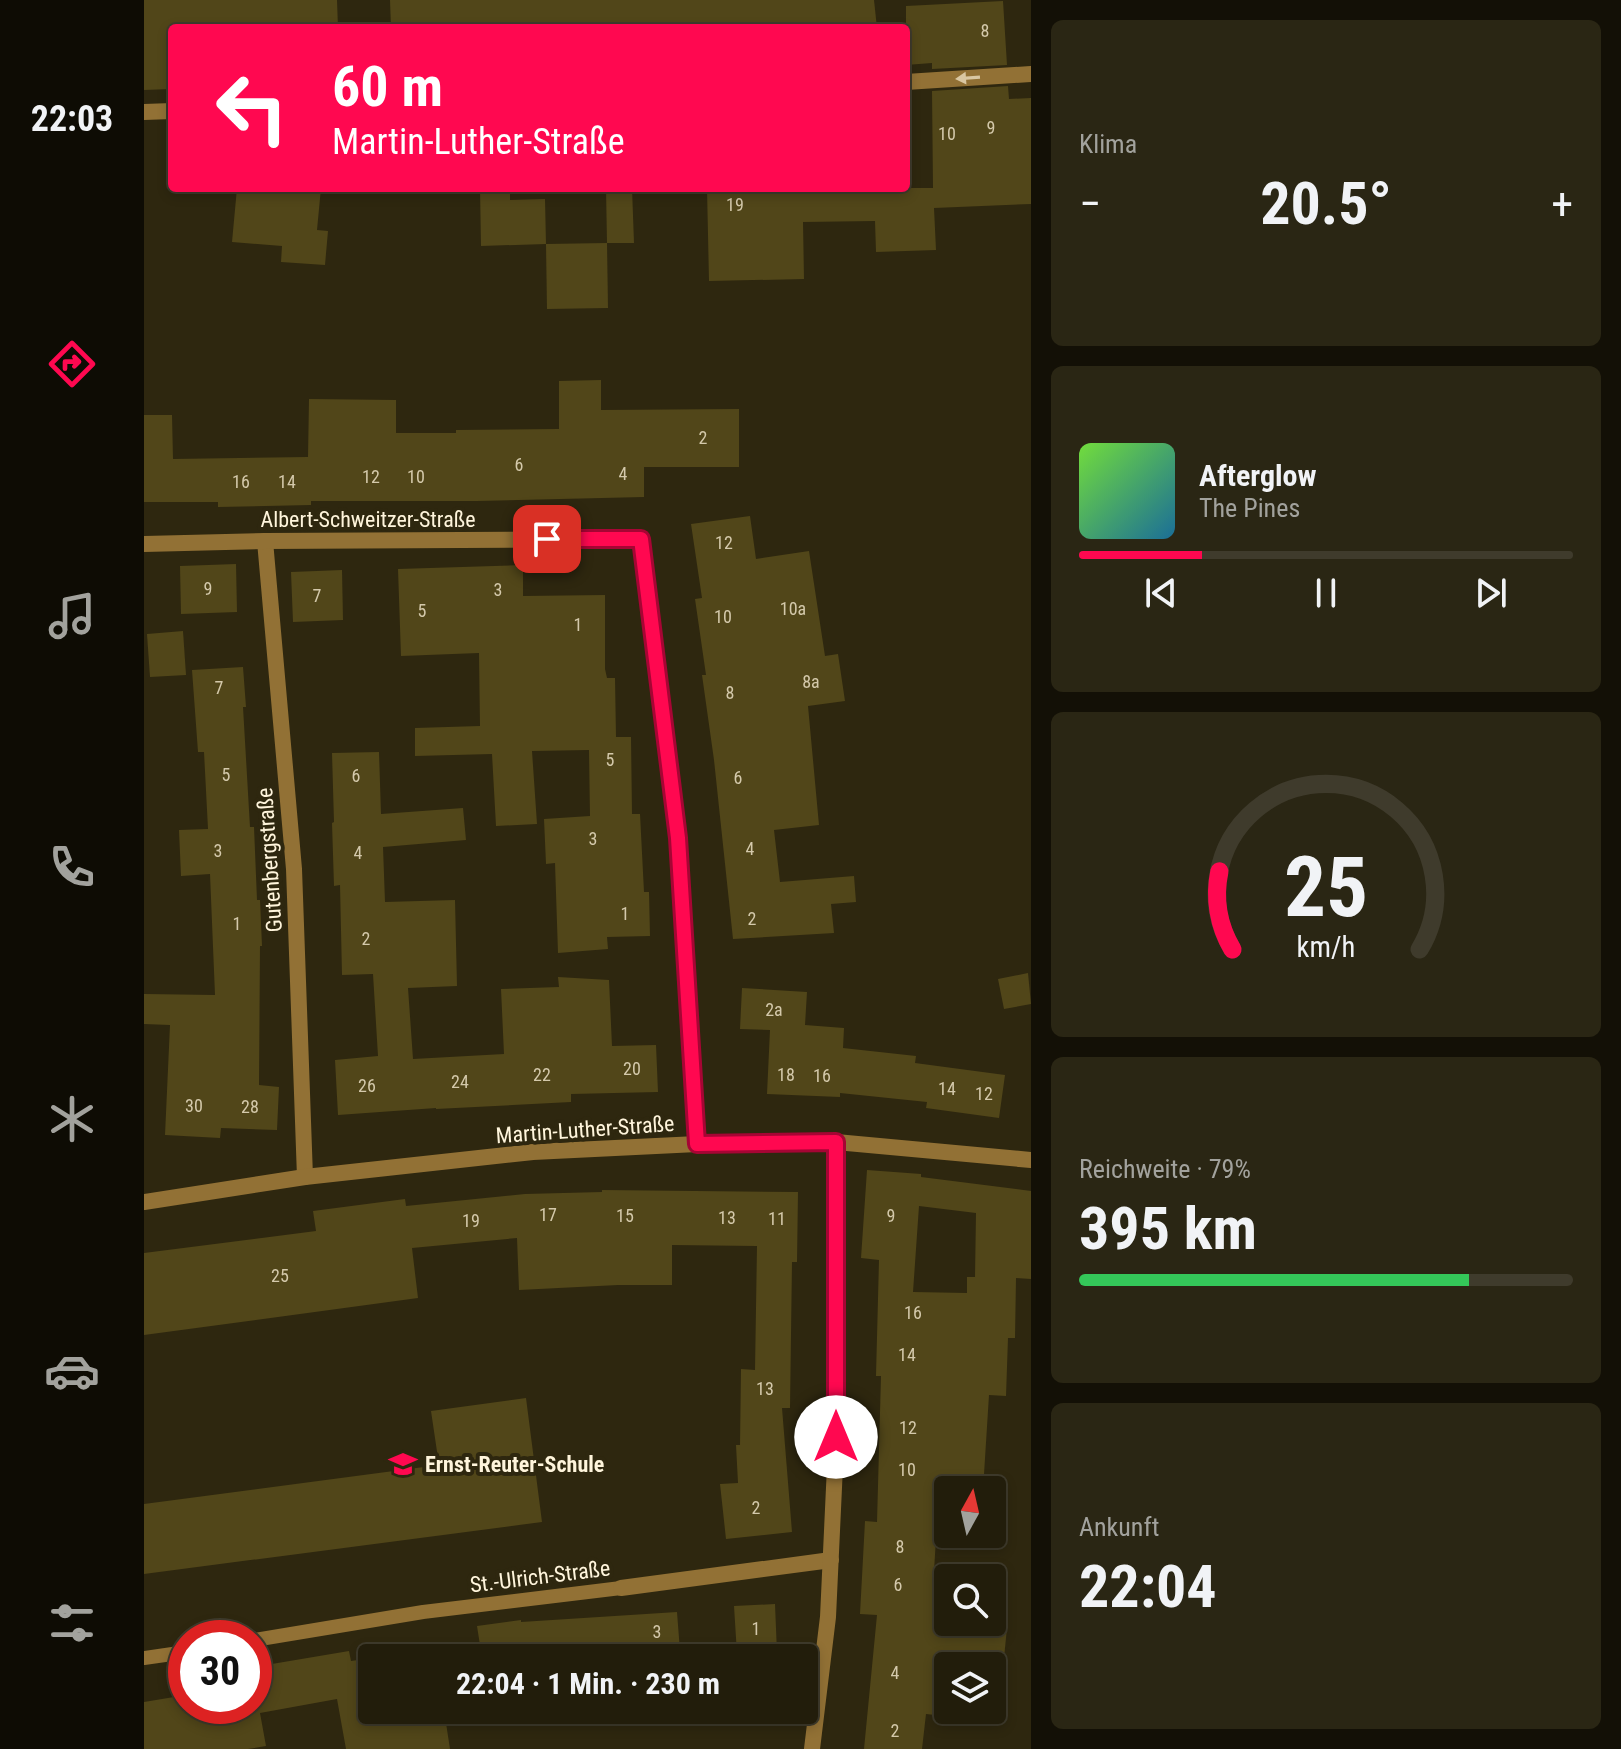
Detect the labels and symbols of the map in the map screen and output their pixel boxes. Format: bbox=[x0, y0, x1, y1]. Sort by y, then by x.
house number: 8 bbox=[981, 20, 989, 41]
one-way arrow bbox=[956, 72, 981, 85]
house number: 9 bbox=[987, 117, 995, 138]
house number: 10 bbox=[938, 123, 956, 144]
house number: 19 bbox=[726, 194, 744, 215]
house number: 2 bbox=[699, 427, 708, 448]
house number: 6 bbox=[515, 454, 523, 475]
house number: 4 bbox=[619, 463, 628, 484]
house number: 12 bbox=[362, 466, 380, 487]
house number: 10 bbox=[407, 466, 425, 487]
house number: 16 bbox=[232, 471, 250, 492]
house number: 14 bbox=[278, 471, 296, 492]
pin bbox=[513, 505, 581, 573]
street label: Albert-Schweitzer-Straße bbox=[261, 507, 475, 532]
house number: 12 bbox=[715, 532, 733, 553]
house number: 9 bbox=[204, 578, 212, 599]
house number: 3 bbox=[494, 579, 502, 600]
house number: 7 bbox=[313, 585, 322, 606]
house number: 10a bbox=[780, 598, 806, 619]
house number: 5 bbox=[418, 600, 427, 621]
house number: 10 bbox=[714, 606, 732, 627]
house number: 1 bbox=[574, 614, 582, 635]
house number: 8a bbox=[802, 671, 820, 692]
house number: 7 bbox=[215, 677, 224, 698]
house number: 8 bbox=[726, 682, 734, 703]
house number: 5 bbox=[606, 749, 615, 770]
house number: 5 bbox=[222, 764, 231, 785]
house number: 6 bbox=[352, 765, 360, 786]
house number: 6 bbox=[734, 767, 742, 788]
street label: Gutenbergstraße bbox=[252, 787, 287, 933]
house number: 3 bbox=[589, 828, 597, 849]
house number: 4 bbox=[746, 838, 755, 859]
house number: 3 bbox=[214, 840, 222, 861]
house number: 4 bbox=[354, 842, 363, 863]
house number: 1 bbox=[621, 903, 629, 924]
house number: 2 bbox=[748, 908, 757, 929]
house number: 1 bbox=[233, 913, 241, 934]
house number: 2 bbox=[362, 928, 371, 949]
house number: 2a bbox=[765, 999, 783, 1020]
house number: 20 bbox=[623, 1058, 641, 1079]
house number: 22 bbox=[533, 1064, 551, 1085]
house number: 18 bbox=[777, 1064, 795, 1085]
house number: 16 bbox=[813, 1065, 831, 1086]
house number: 24 bbox=[451, 1071, 469, 1092]
house number: 26 bbox=[358, 1075, 376, 1096]
house number: 14 bbox=[938, 1078, 956, 1099]
house number: 12 bbox=[975, 1083, 993, 1104]
house number: 30 bbox=[185, 1095, 203, 1116]
house number: 28 bbox=[241, 1096, 259, 1117]
street label: Martin-Luther-Straße bbox=[495, 1111, 675, 1148]
house number: 17 bbox=[539, 1204, 557, 1225]
house number: 15 bbox=[616, 1205, 634, 1226]
house number: 9 bbox=[887, 1205, 895, 1226]
house number: 13 bbox=[718, 1207, 736, 1228]
house number: 11 bbox=[768, 1208, 786, 1229]
house number: 19 bbox=[462, 1210, 480, 1231]
house number: 25 bbox=[271, 1265, 289, 1286]
house number: 16 bbox=[904, 1302, 922, 1323]
house number: 14 bbox=[898, 1344, 916, 1365]
house number: 13 bbox=[756, 1378, 774, 1399]
position arrow bbox=[794, 1395, 878, 1479]
house number: 12 bbox=[899, 1417, 917, 1438]
school or university icon: Ernst-Reuter-Schule bbox=[388, 1449, 418, 1479]
place label: Ernst-Reuter-Schule bbox=[425, 1452, 604, 1477]
house number: 10 bbox=[898, 1459, 916, 1480]
north arrow bbox=[934, 1476, 1006, 1548]
house number: 2 bbox=[752, 1497, 761, 1518]
house number: 8 bbox=[896, 1536, 904, 1557]
street label: St.-Ulrich-Straße bbox=[469, 1555, 612, 1598]
house number: 6 bbox=[894, 1574, 902, 1595]
house number: 1 bbox=[752, 1618, 760, 1639]
speed limit sign: 30 bbox=[168, 1620, 272, 1724]
house number: 3 bbox=[653, 1621, 661, 1642]
house number: 4 bbox=[891, 1662, 900, 1683]
house number: 2 bbox=[891, 1720, 900, 1741]

